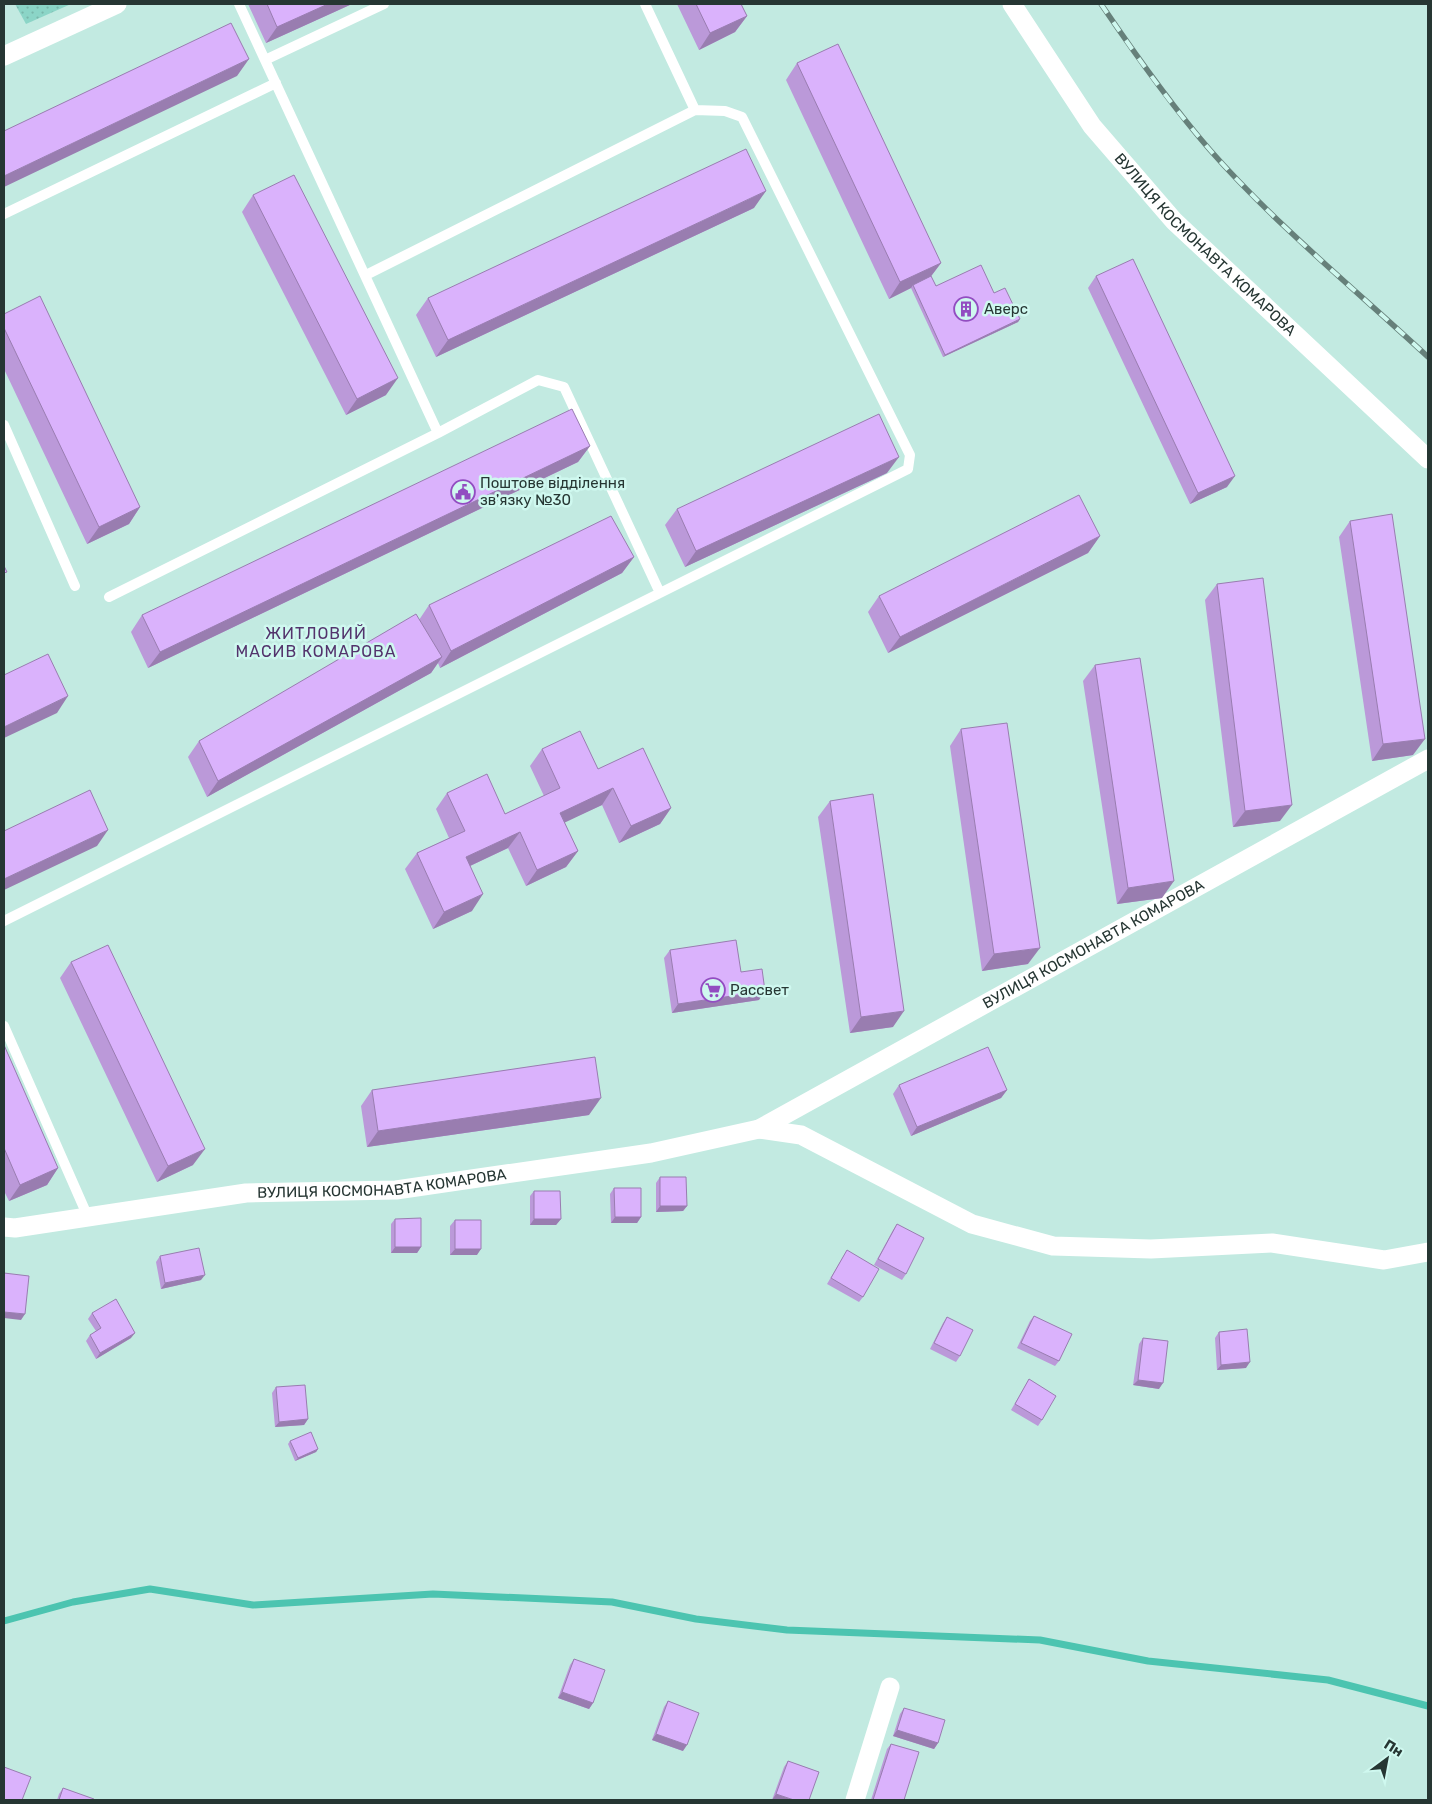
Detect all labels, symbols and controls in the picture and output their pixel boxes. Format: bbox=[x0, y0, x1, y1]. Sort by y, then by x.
street label: ВУЛИЦЯ КОСМОНАВТА КОМАРОВА bbox=[1111, 150, 1300, 340]
building icon: Аверс bbox=[953, 296, 979, 322]
place label: Аверс bbox=[984, 300, 1028, 318]
place label: Поштове відділення зв'язку №30 bbox=[480, 474, 625, 509]
public building icon: Поштове відділення зв'язку №30 bbox=[450, 479, 476, 505]
district label: ЖИТЛОВИЙ МАСИВ КОМАРОВА bbox=[236, 624, 397, 661]
street label: ВУЛИЦЯ КОСМОНАВТА КОМАРОВА bbox=[979, 876, 1207, 1013]
supermarket icon: Рассвет bbox=[700, 977, 726, 1003]
place label: Рассвет bbox=[730, 981, 789, 999]
street label: ВУЛИЦЯ КОСМОНАВТА КОМАРОВА bbox=[257, 1165, 508, 1202]
north arrow bbox=[1362, 1734, 1412, 1784]
text: Пн bbox=[1381, 1736, 1406, 1761]

